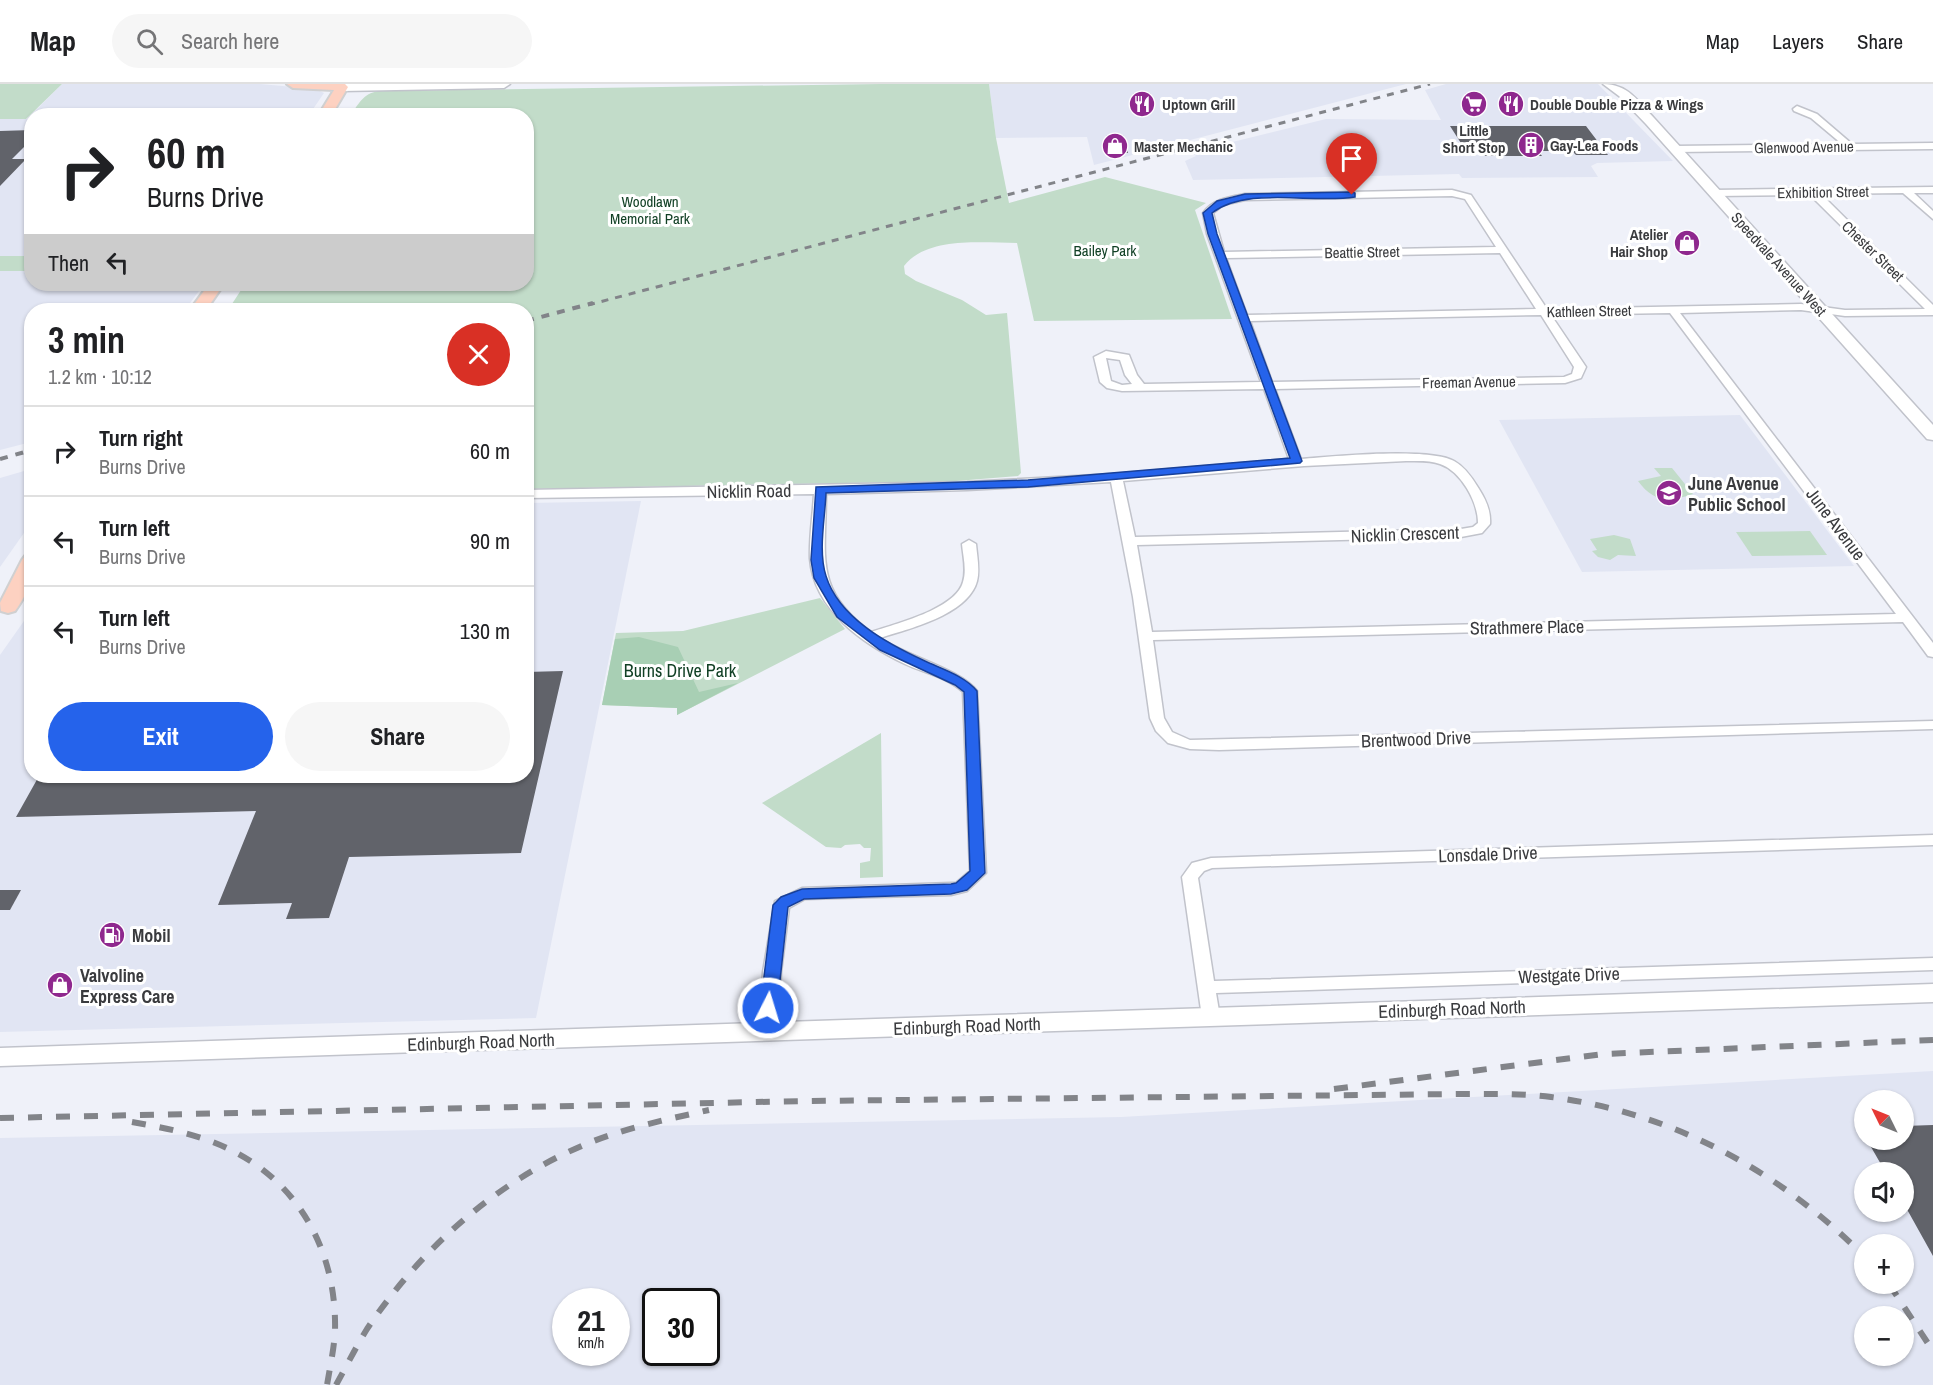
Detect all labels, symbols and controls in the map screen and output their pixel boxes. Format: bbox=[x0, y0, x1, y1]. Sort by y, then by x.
search box bbox=[112, 14, 532, 68]
text: Map bbox=[30, 22, 76, 60]
icon: search bbox=[133, 25, 166, 58]
text: Search here bbox=[181, 26, 279, 56]
text: Map bbox=[1706, 27, 1739, 56]
text: Layers bbox=[1772, 27, 1824, 56]
text: Share bbox=[1857, 27, 1903, 56]
restaurant icon: Uptown Grill bbox=[1127, 89, 1157, 119]
supermarket icon: Little Short Stop bbox=[1459, 89, 1489, 119]
restaurant icon: Double Double Pizza & Wings bbox=[1496, 89, 1526, 119]
place label: Uptown Grill bbox=[1162, 94, 1235, 115]
place label: Double Double Pizza & Wings bbox=[1530, 94, 1704, 115]
place label: Little Short Stop bbox=[1443, 120, 1505, 158]
text: 60 m bbox=[147, 125, 226, 181]
building icon: Gay-Lea Foods bbox=[1516, 130, 1546, 160]
shop icon: Master Mechanic bbox=[1100, 131, 1130, 161]
icon: right bbox=[48, 132, 126, 210]
pin bbox=[1326, 133, 1377, 195]
place label: Gay-Lea Foods bbox=[1550, 135, 1638, 156]
place label: Master Mechanic bbox=[1134, 136, 1233, 157]
street label: Glenwood Avenue bbox=[1754, 136, 1854, 158]
icon: arrive bbox=[1335, 142, 1368, 175]
text: Burns Drive bbox=[147, 179, 264, 215]
street label: Exhibition Street bbox=[1777, 181, 1870, 203]
park label: Woodlawn Memorial Park bbox=[610, 191, 691, 229]
street label: Speedvale Avenue West bbox=[1726, 207, 1832, 321]
street label: Chester Street bbox=[1837, 216, 1909, 286]
place label: Atelier Hair Shop bbox=[1610, 224, 1668, 262]
shop icon: Atelier Hair Shop bbox=[1672, 228, 1702, 258]
park label: Bailey Park bbox=[1074, 240, 1137, 261]
street label: Beattie Street bbox=[1324, 241, 1400, 263]
icon: left bbox=[101, 246, 134, 279]
text: Then bbox=[48, 248, 89, 278]
street label: Kathleen Street bbox=[1546, 300, 1632, 322]
text: 3 min bbox=[48, 316, 125, 364]
button: close bbox=[447, 323, 510, 386]
text: 1.2 km · 10:12 bbox=[48, 363, 152, 390]
street label: Freeman Avenue bbox=[1422, 371, 1516, 393]
text: Turn right bbox=[99, 423, 183, 453]
icon: right bbox=[48, 435, 81, 468]
text: 60 m bbox=[470, 436, 510, 466]
text: Burns Drive bbox=[99, 453, 186, 480]
place label: June Avenue Public School bbox=[1688, 471, 1786, 517]
street label: Nicklin Road bbox=[707, 478, 791, 504]
school or university icon: June Avenue Public School bbox=[1654, 478, 1684, 508]
street label: June Avenue bbox=[1800, 482, 1872, 566]
text: Turn left bbox=[99, 513, 170, 543]
street label: Nicklin Crescent bbox=[1350, 520, 1460, 548]
icon: left bbox=[48, 525, 81, 558]
text: 90 m bbox=[470, 526, 510, 556]
text: Burns Drive bbox=[99, 543, 186, 570]
text: Turn left bbox=[99, 603, 170, 633]
street label: Strathmere Place bbox=[1470, 614, 1584, 640]
icon: left bbox=[48, 615, 81, 648]
text: 130 m bbox=[460, 616, 510, 646]
text: Burns Drive bbox=[99, 633, 186, 660]
park label: Burns Drive Park bbox=[624, 658, 737, 683]
button: Exit bbox=[48, 702, 273, 771]
button: Share bbox=[285, 702, 510, 771]
street label: Brentwood Drive bbox=[1361, 725, 1471, 753]
street label: Lonsdale Drive bbox=[1438, 840, 1538, 868]
fuel station icon: Mobil bbox=[97, 920, 127, 950]
place label: Mobil bbox=[132, 923, 171, 948]
street label: Westgate Drive bbox=[1518, 961, 1620, 989]
place label: Valvoline Express Care bbox=[80, 963, 174, 1009]
shop icon: Valvoline Express Care bbox=[45, 970, 75, 1000]
position arrow bbox=[736, 976, 800, 1040]
street label: Edinburgh Road North bbox=[1378, 994, 1526, 1024]
street label: Edinburgh Road North bbox=[893, 1011, 1041, 1041]
street label: Edinburgh Road North bbox=[407, 1027, 555, 1057]
north arrow bbox=[1854, 1090, 1914, 1150]
map controls bbox=[1854, 1090, 1914, 1366]
button: sound bbox=[1854, 1162, 1914, 1222]
button: + bbox=[1854, 1234, 1914, 1294]
speed limit sign: 30 bbox=[642, 1288, 720, 1366]
text: 21 bbox=[577, 1300, 605, 1340]
button: − bbox=[1854, 1306, 1914, 1366]
text: km/h bbox=[578, 1332, 604, 1353]

